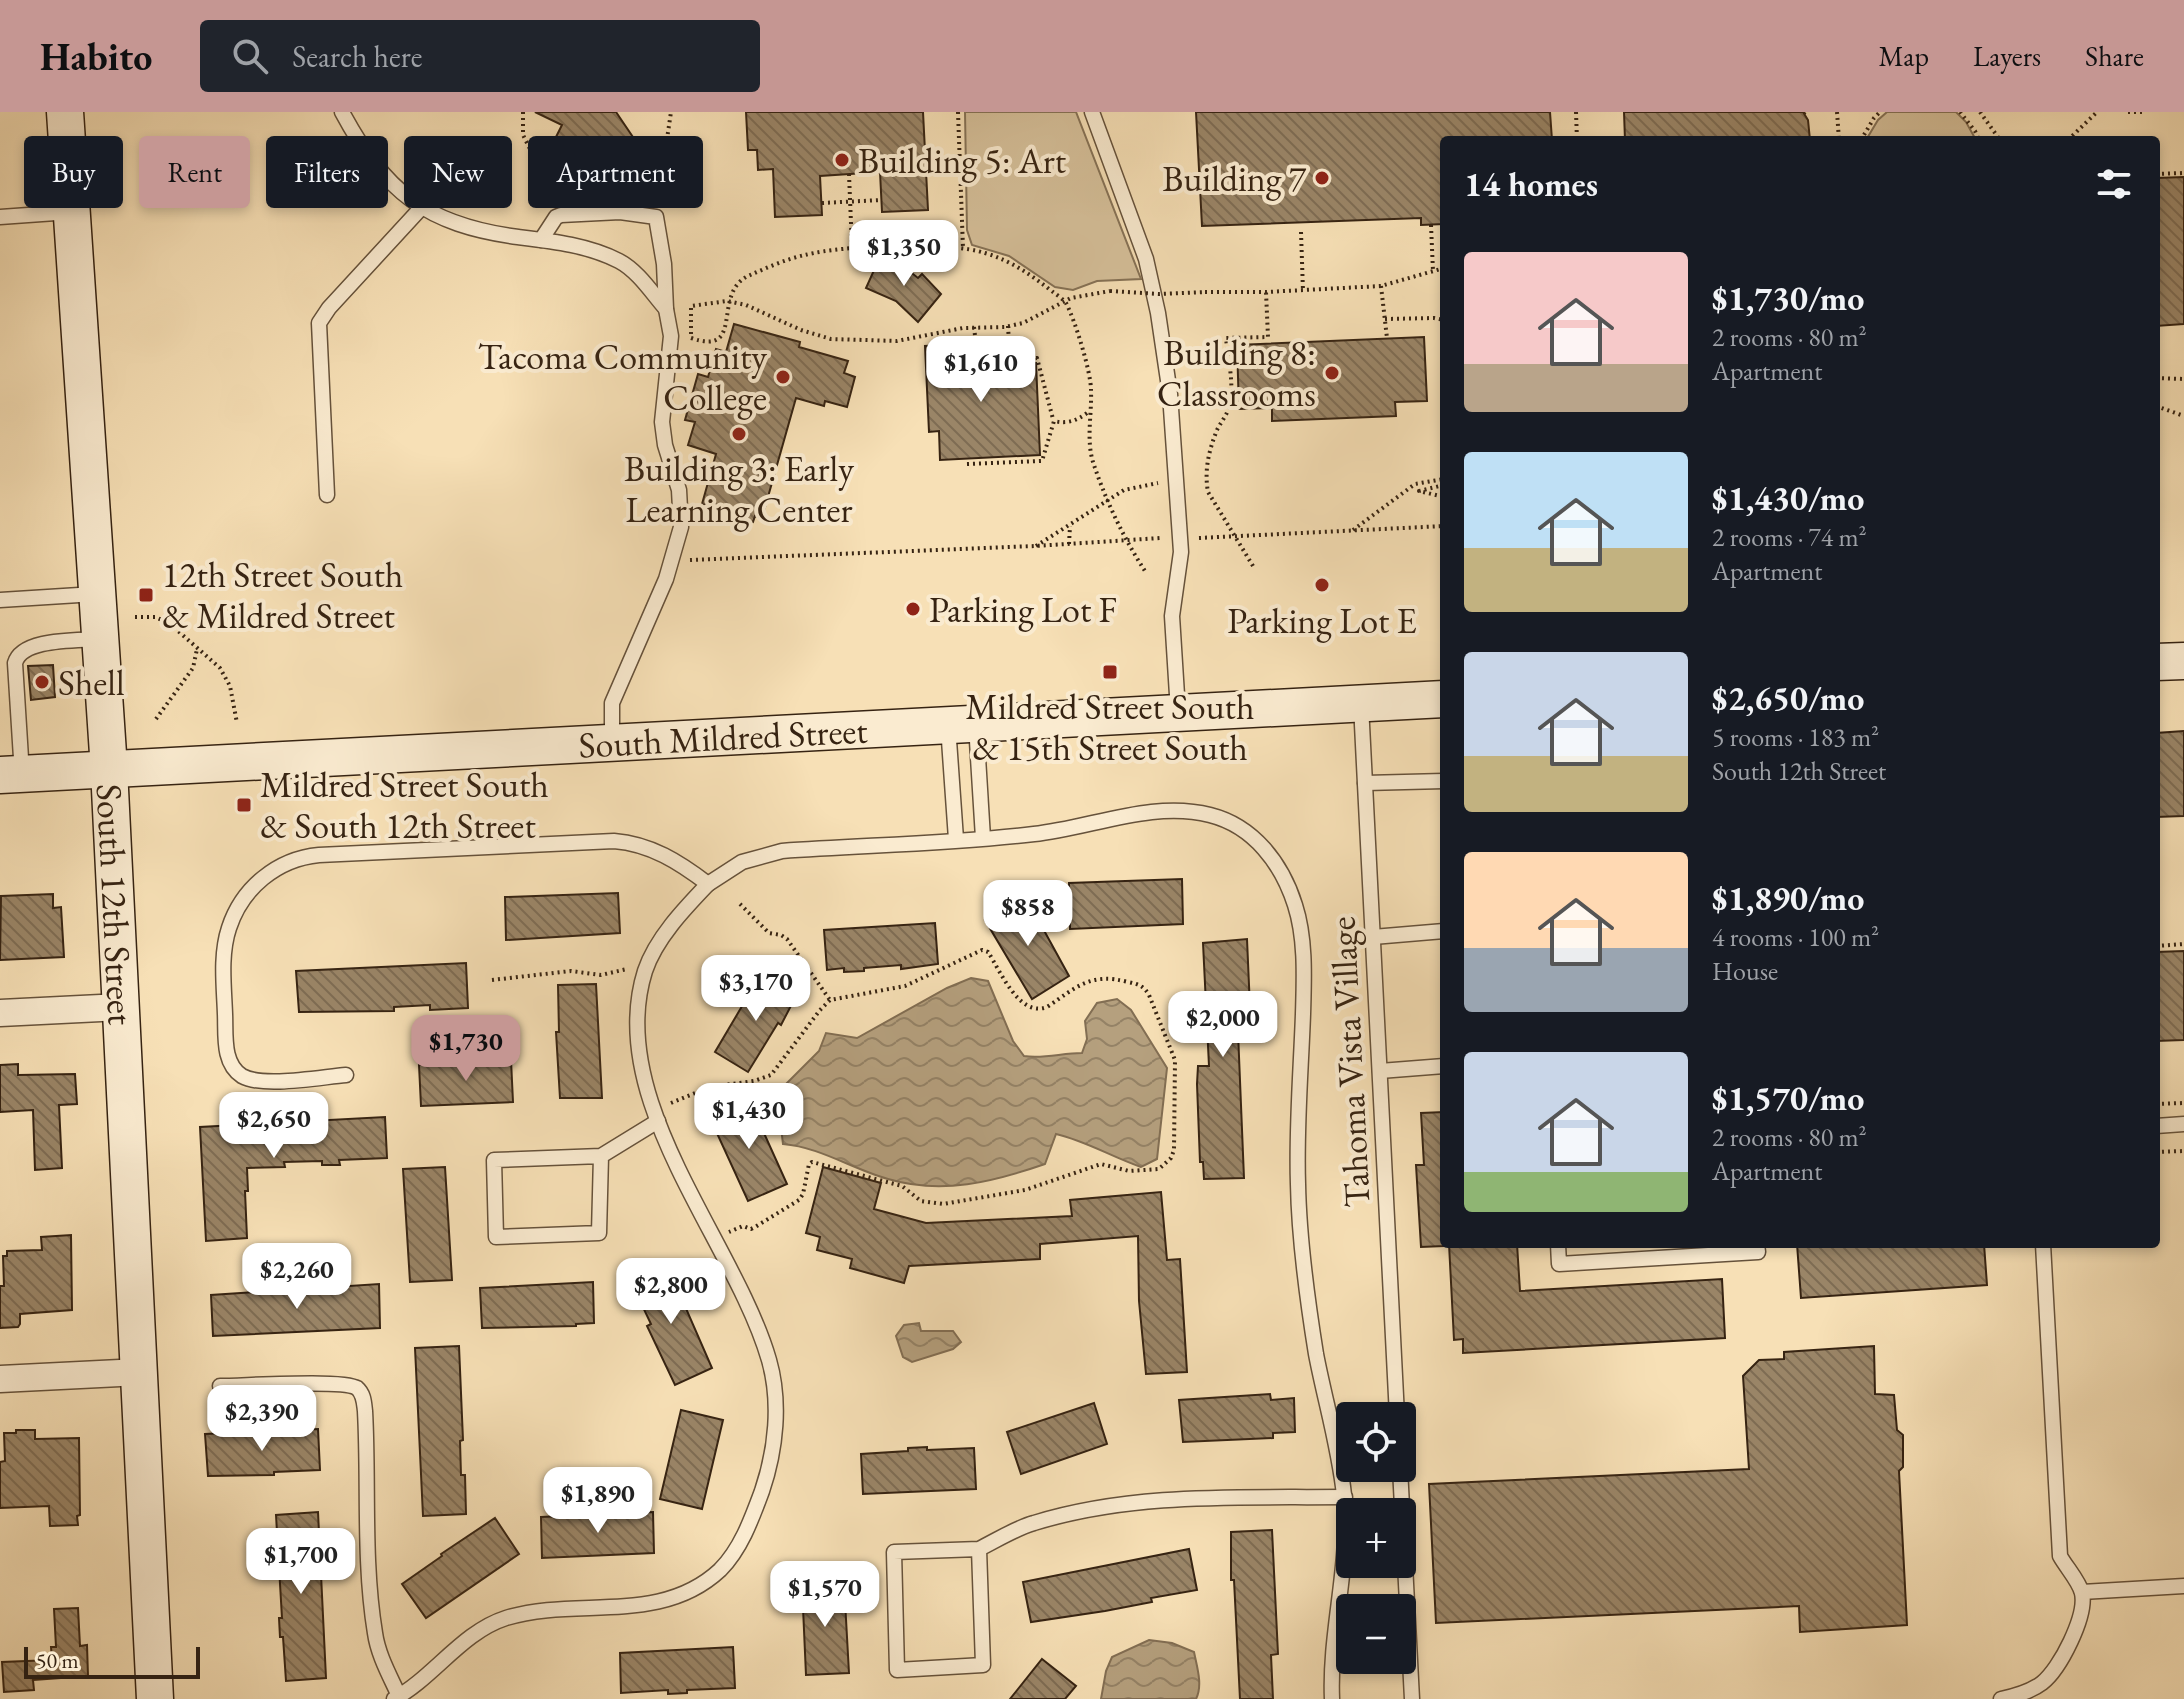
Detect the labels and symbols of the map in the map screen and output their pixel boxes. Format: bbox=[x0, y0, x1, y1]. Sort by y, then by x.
place label: Building 5: Art bbox=[858, 137, 1067, 184]
marker: Building 5: Art bbox=[833, 151, 851, 169]
place label: Building 7 bbox=[1162, 155, 1307, 202]
marker: Building 7 bbox=[1313, 169, 1331, 187]
pin: $1,350 bbox=[839, 220, 969, 288]
place label: Building 8: Classrooms bbox=[1157, 329, 1316, 417]
place label: Tacoma Community College bbox=[478, 333, 767, 421]
pin: $1,610 bbox=[916, 336, 1046, 404]
marker: Building 8: Classrooms bbox=[1323, 364, 1341, 382]
marker: Tacoma Community College bbox=[774, 368, 792, 386]
marker: Building 3: Early Learning Center bbox=[730, 425, 748, 443]
place label: Building 3: Early Learning Center bbox=[624, 445, 854, 533]
place label: 12th Street South & Mildred Street bbox=[162, 551, 403, 639]
marker: Parking Lot E bbox=[1313, 576, 1331, 594]
marker: 12th Street South & Mildred Street bbox=[137, 586, 155, 604]
place label: Parking Lot F bbox=[929, 586, 1117, 633]
place label: Parking Lot E bbox=[1227, 597, 1417, 644]
marker: Parking Lot F bbox=[904, 600, 922, 618]
place label: Shell bbox=[58, 659, 125, 706]
marker: Mildred Street South & 15th Street South bbox=[1101, 663, 1119, 681]
marker: Shell bbox=[33, 673, 51, 691]
place label: Mildred Street South & 15th Street South bbox=[966, 683, 1254, 771]
street label: South Mildred Street bbox=[577, 706, 869, 769]
place label: Mildred Street South & South 12th Street bbox=[260, 761, 549, 849]
street label: South 12th Street bbox=[86, 783, 145, 1027]
marker: Mildred Street South & South 12th Street bbox=[235, 796, 253, 814]
pin: $858 bbox=[981, 880, 1075, 948]
street label: Tahoma Vista Village bbox=[1318, 915, 1381, 1209]
pin: $3,170 bbox=[691, 955, 821, 1023]
pin: $2,000 bbox=[1158, 991, 1288, 1059]
pin: $1,730 bbox=[401, 1015, 531, 1083]
pin: $1,430 bbox=[684, 1083, 814, 1151]
pin: $2,650 bbox=[209, 1092, 339, 1160]
pin: $2,260 bbox=[232, 1243, 362, 1311]
pin: $2,800 bbox=[606, 1258, 736, 1326]
pin: $2,390 bbox=[197, 1385, 327, 1453]
pin: $1,890 bbox=[533, 1467, 663, 1535]
pin: $1,700 bbox=[236, 1528, 366, 1596]
pin: $1,570 bbox=[760, 1561, 890, 1629]
scale bar bbox=[24, 1643, 200, 1679]

